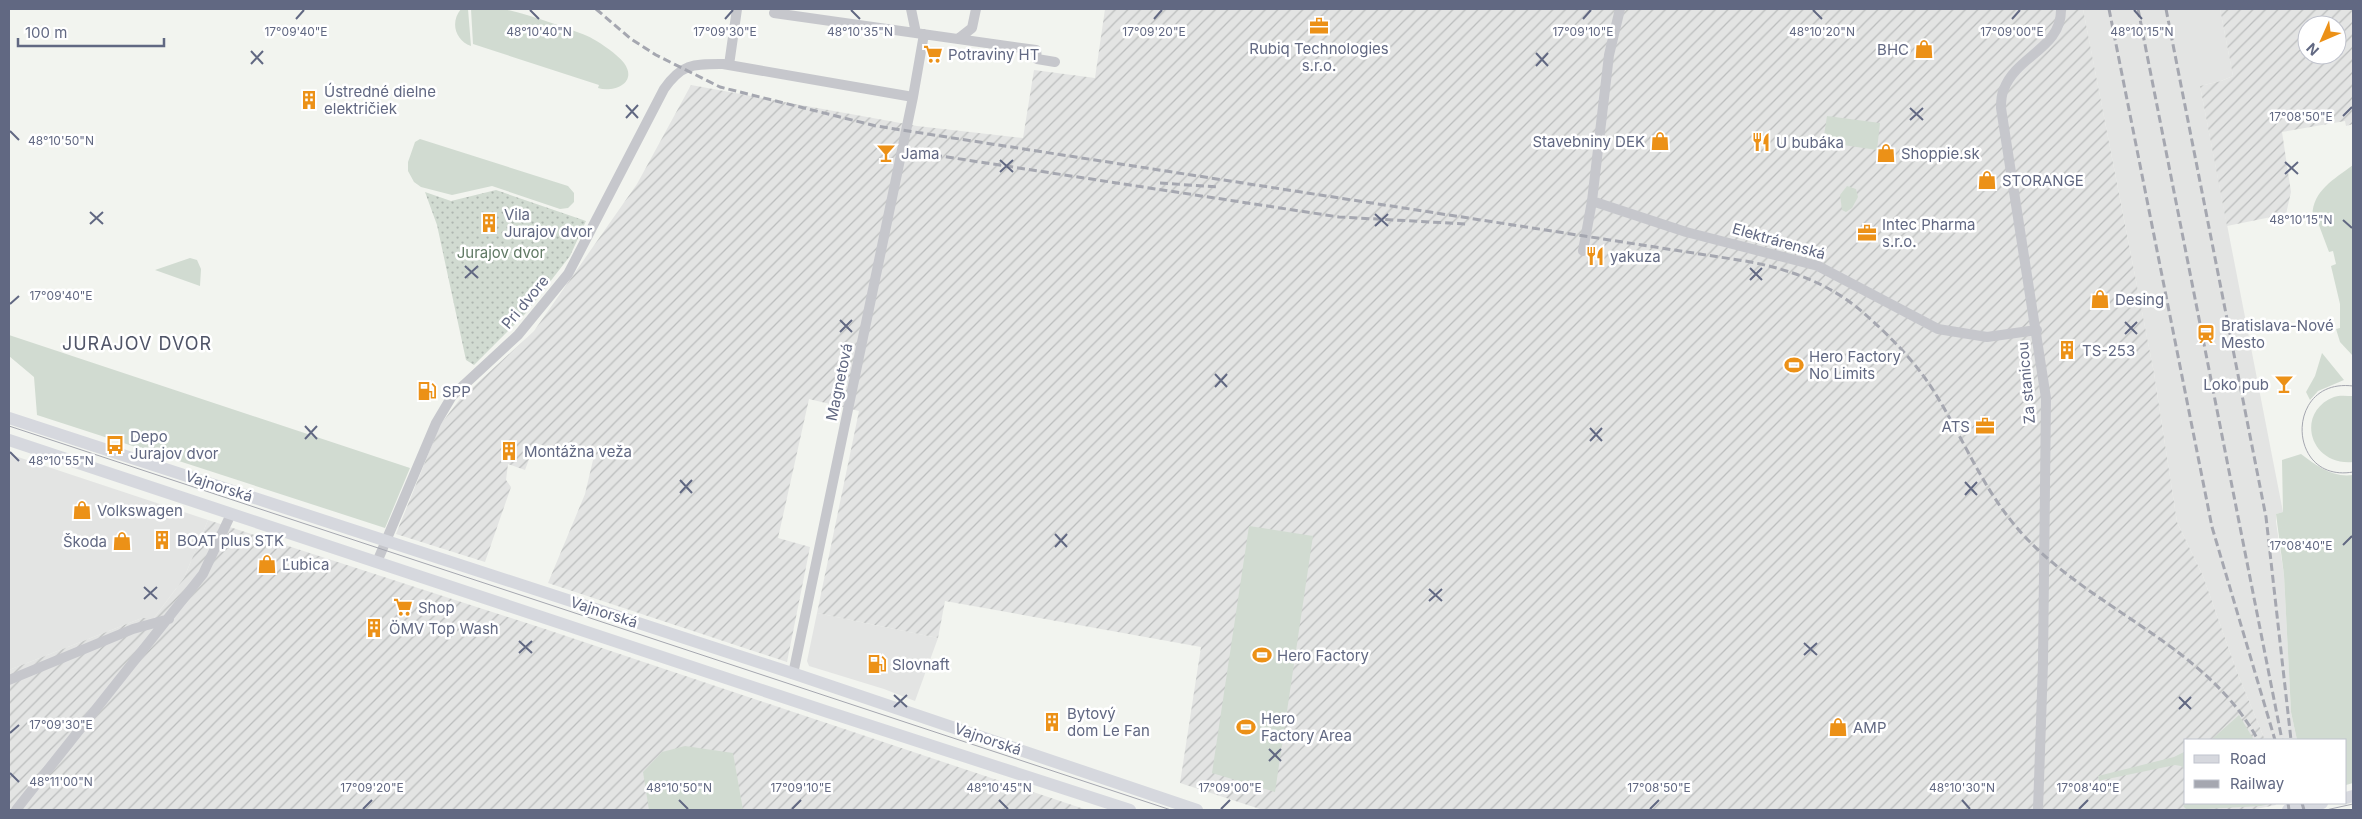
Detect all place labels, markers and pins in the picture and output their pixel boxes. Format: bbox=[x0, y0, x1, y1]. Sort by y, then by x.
office icon: Rubiq Technologies s.r.o. bbox=[1308, 15, 1330, 37]
shop icon: BHC bbox=[1913, 38, 1935, 60]
place label: Rubiq Technologies s.r.o. bbox=[1249, 39, 1389, 75]
place label: BHC bbox=[1877, 40, 1909, 59]
supermarket icon: Potraviny HT bbox=[922, 43, 944, 65]
place label: Potraviny HT bbox=[948, 45, 1039, 64]
place label: Ústredné dielne električiek bbox=[324, 82, 436, 118]
building icon: Ústredné dielne električiek bbox=[298, 89, 320, 111]
shop icon: Stavebniny DEK bbox=[1649, 130, 1671, 152]
restaurant icon: U bubáka bbox=[1750, 131, 1772, 153]
place label: Stavebniny DEK bbox=[1532, 132, 1645, 151]
place label: U bubáka bbox=[1776, 133, 1844, 152]
bar icon: Jama bbox=[875, 142, 897, 164]
shop icon: Shoppie.sk bbox=[1875, 142, 1897, 164]
place label: Jama bbox=[901, 144, 940, 163]
place label: Shoppie.sk bbox=[1901, 144, 1980, 163]
shop icon: STORANGE bbox=[1976, 169, 1998, 191]
place label: STORANGE bbox=[2002, 171, 2084, 190]
place label: Vila Jurajov dvor bbox=[504, 205, 593, 241]
building icon: Vila Jurajov dvor bbox=[478, 212, 500, 234]
place label: Intec Pharma s.r.o. bbox=[1882, 215, 1976, 251]
office icon: Intec Pharma s.r.o. bbox=[1856, 222, 1878, 244]
restaurant icon: yakuza bbox=[1584, 245, 1606, 267]
place label: yakuza bbox=[1610, 247, 1661, 266]
shop icon: Desing bbox=[2089, 288, 2111, 310]
place label: Desing bbox=[2115, 290, 2164, 309]
place label: Bratislava-Nové Mesto bbox=[2221, 316, 2334, 352]
station icon: Bratislava-Nové Mesto bbox=[2195, 323, 2217, 345]
building icon: TS-253 bbox=[2056, 339, 2078, 361]
place label: TS-253 bbox=[2082, 341, 2135, 360]
place label: Hero Factory No Limits bbox=[1809, 347, 1902, 383]
sports icon: Hero Factory No Limits bbox=[1783, 354, 1805, 376]
bar icon: Loko pub bbox=[2273, 373, 2295, 395]
place label: Loko pub bbox=[2203, 375, 2269, 394]
fuel station icon: SPP bbox=[416, 380, 438, 402]
place label: SPP bbox=[442, 382, 471, 401]
office icon: ATS bbox=[1974, 415, 1996, 437]
place label: ATS bbox=[1942, 417, 1970, 436]
place label: Depo Jurajov dvor bbox=[130, 427, 219, 463]
bus stop icon: Depo Jurajov dvor bbox=[104, 434, 126, 456]
building icon: Montážna veža bbox=[498, 440, 520, 462]
place label: Montážna veža bbox=[524, 442, 632, 461]
shop icon: Volkswagen bbox=[71, 499, 93, 521]
place label: Volkswagen bbox=[97, 501, 183, 520]
building icon: BOAT plus STK bbox=[151, 529, 173, 551]
shop icon: Škoda bbox=[111, 530, 133, 552]
place label: BOAT plus STK bbox=[177, 531, 284, 550]
place label: Škoda bbox=[63, 532, 107, 551]
shop icon: Ľubica bbox=[256, 553, 278, 575]
place label: Ľubica bbox=[282, 555, 329, 574]
supermarket icon: Shop bbox=[392, 596, 414, 618]
place label: Shop bbox=[418, 598, 455, 617]
building icon: ÖMV Top Wash bbox=[363, 617, 385, 639]
place label: ÖMV Top Wash bbox=[389, 619, 499, 638]
sports icon: Hero Factory bbox=[1251, 644, 1273, 666]
place label: Hero Factory bbox=[1277, 646, 1370, 665]
fuel station icon: Slovnaft bbox=[866, 653, 888, 675]
place label: Slovnaft bbox=[892, 655, 950, 674]
place label: Bytový dom Le Fan bbox=[1067, 704, 1150, 740]
place label: Hero Factory Area bbox=[1261, 709, 1352, 745]
building icon: Bytový dom Le Fan bbox=[1041, 711, 1063, 733]
sports icon: Hero Factory Area bbox=[1235, 716, 1257, 738]
shop icon: AMP bbox=[1827, 716, 1849, 738]
place label: AMP bbox=[1853, 718, 1886, 737]

